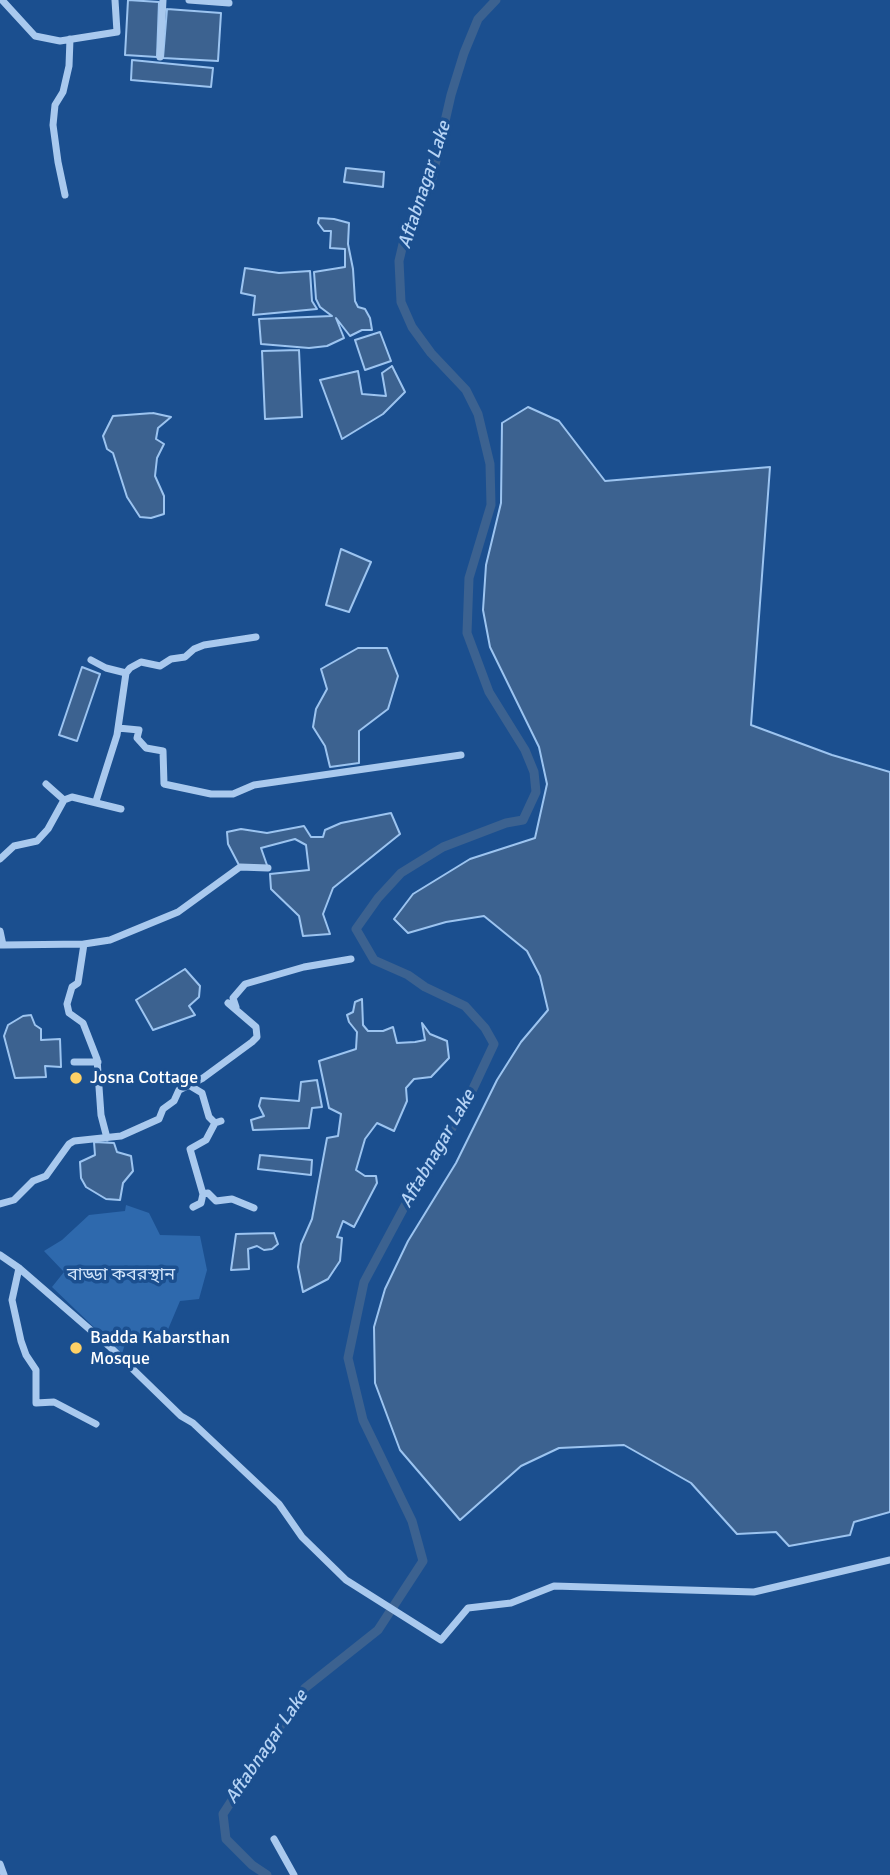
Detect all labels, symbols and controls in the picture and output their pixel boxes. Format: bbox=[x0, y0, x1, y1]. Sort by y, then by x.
water label: Aftabnagar Lake bbox=[394, 119, 456, 251]
place label: Josna Cottage bbox=[90, 1067, 198, 1089]
marker: Josna Cottage bbox=[68, 1070, 84, 1086]
water label: Aftabnagar Lake bbox=[395, 1086, 481, 1212]
park label: বাড্ডা কবরস্থান bbox=[67, 1264, 175, 1286]
place label: Badda Kabarsthan Mosque bbox=[90, 1327, 230, 1370]
marker: Badda Kabarsthan Mosque bbox=[68, 1340, 84, 1356]
water label: Aftabnagar Lake bbox=[221, 1686, 313, 1808]

